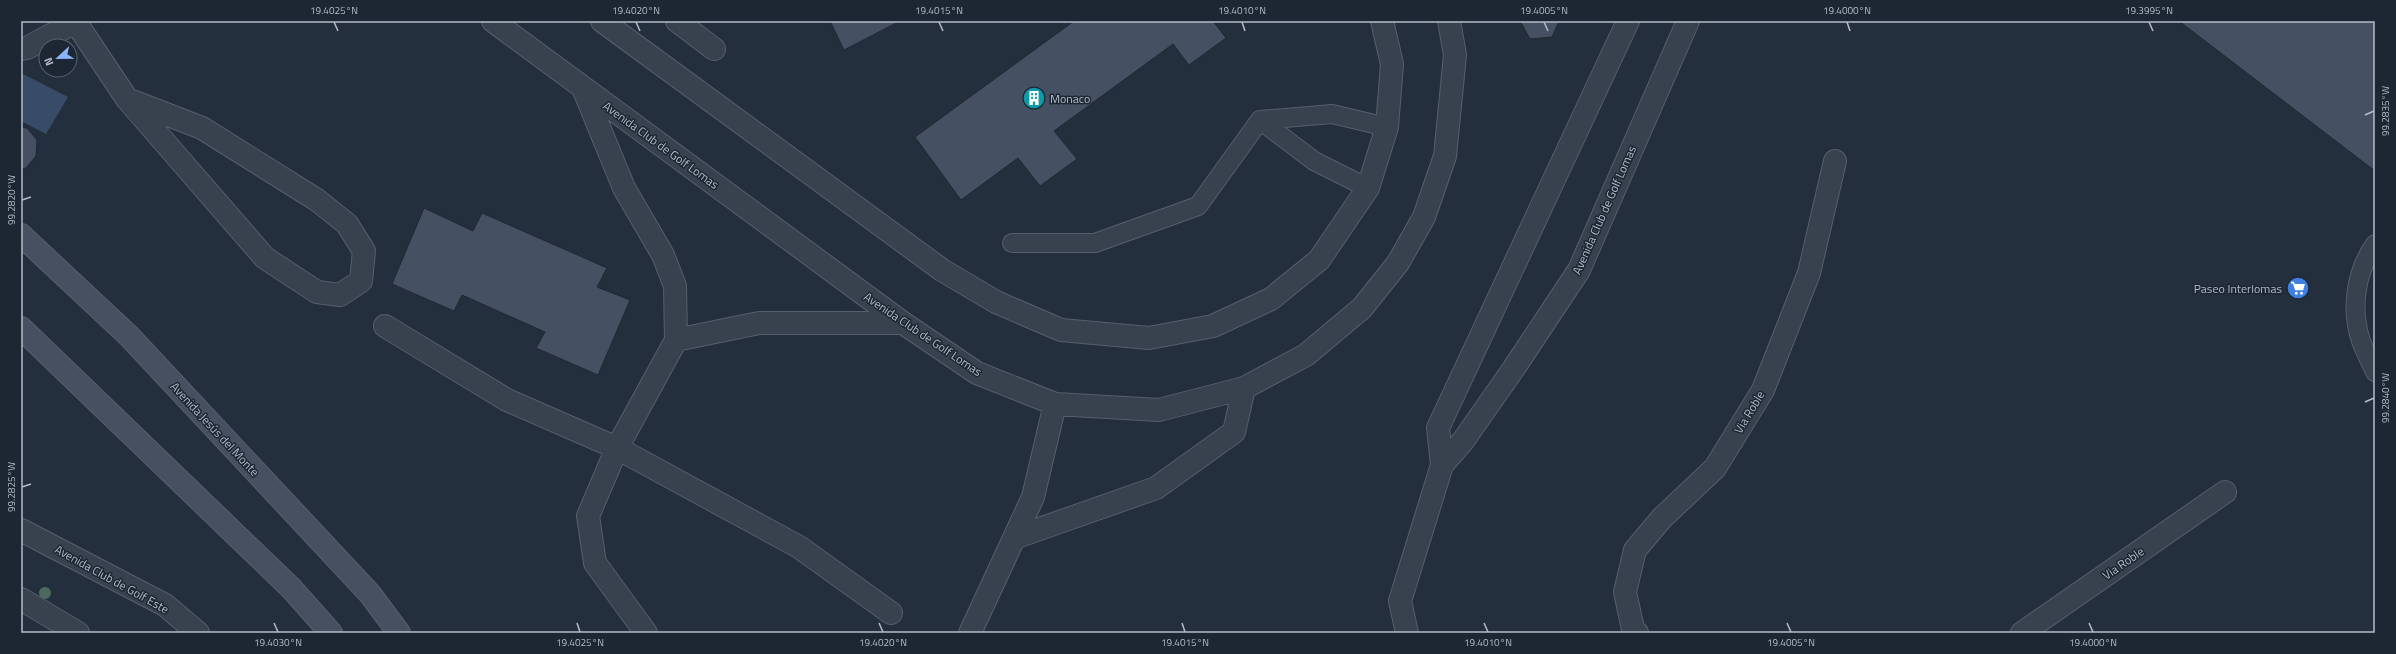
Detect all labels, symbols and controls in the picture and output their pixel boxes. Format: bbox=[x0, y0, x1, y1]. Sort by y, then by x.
text: 19.4025°N bbox=[310, 3, 358, 18]
text: 19.4020°N bbox=[612, 3, 660, 18]
text: 19.4015°N bbox=[915, 3, 963, 18]
text: 19.4010°N bbox=[1218, 3, 1266, 18]
text: 19.4005°N bbox=[1520, 3, 1568, 18]
text: 19.4000°N bbox=[1823, 3, 1871, 18]
text: 19.3995°N bbox=[2125, 3, 2173, 18]
north arrow bbox=[38, 38, 78, 78]
text: N bbox=[40, 55, 58, 68]
building icon: Monaco bbox=[1021, 85, 1047, 111]
text: 99.2835°W bbox=[2378, 86, 2393, 136]
place label: Monaco bbox=[1050, 89, 1090, 108]
street label: Avenida Club de Golf Lomas bbox=[599, 96, 723, 194]
street label: Avenida Club de Golf Lomas bbox=[1567, 142, 1641, 277]
text: 99.2820°W bbox=[4, 175, 19, 225]
supermarket icon: Paseo Interlomas bbox=[2285, 275, 2311, 301]
place label: Paseo Interlomas bbox=[2194, 279, 2282, 298]
street label: Avenida Club de Golf Lomas bbox=[860, 287, 986, 381]
text: 99.2840°W bbox=[2378, 373, 2393, 423]
street label: Avenida Jesús del Monte bbox=[166, 377, 264, 481]
street label: Via Roble bbox=[1729, 387, 1769, 437]
text: 99.2825°W bbox=[4, 462, 19, 512]
street label: Avenida Club de Golf Este bbox=[51, 540, 173, 618]
street label: Via Roble bbox=[2098, 542, 2148, 584]
text: 19.4030°N bbox=[254, 635, 302, 650]
text: 19.4025°N bbox=[556, 635, 604, 650]
text: 19.4020°N bbox=[859, 635, 907, 650]
text: 19.4015°N bbox=[1161, 635, 1209, 650]
text: 19.4010°N bbox=[1464, 635, 1512, 650]
text: 19.4005°N bbox=[1767, 635, 1815, 650]
text: 19.4000°N bbox=[2069, 635, 2117, 650]

